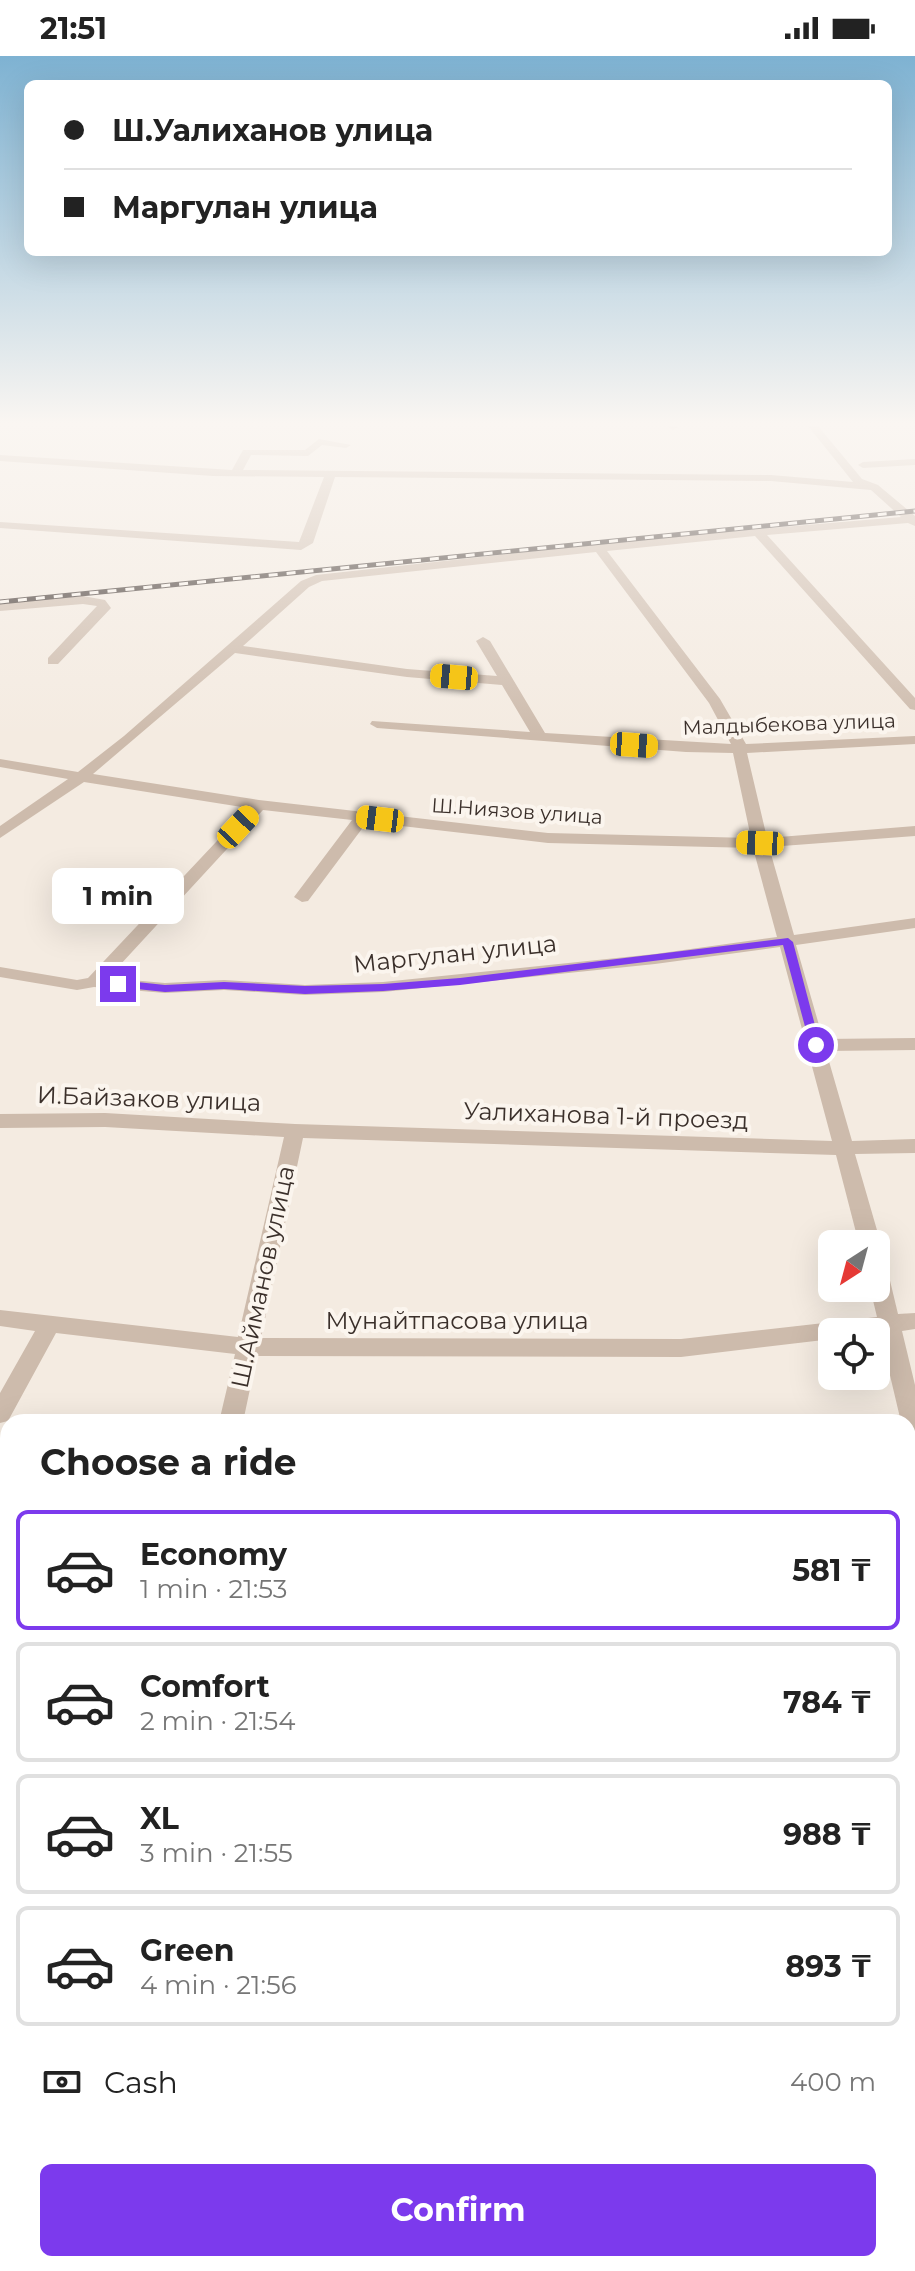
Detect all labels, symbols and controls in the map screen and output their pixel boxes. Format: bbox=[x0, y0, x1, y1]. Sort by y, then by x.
text: 21:51 bbox=[40, 10, 107, 47]
text: Ш.Уалиханов улица bbox=[112, 112, 433, 149]
text: Маргулан улица bbox=[112, 189, 378, 226]
car bbox=[429, 663, 479, 691]
street label: Малдыбекова улица bbox=[682, 708, 896, 740]
car bbox=[609, 731, 659, 759]
street label: Ш.Ниязов улица bbox=[431, 793, 603, 829]
car bbox=[213, 801, 263, 853]
car bbox=[355, 804, 405, 834]
car bbox=[736, 830, 784, 856]
callout: 1 min bbox=[52, 868, 184, 924]
text: 1 min bbox=[83, 880, 153, 912]
street label: Маргулан улица bbox=[352, 928, 558, 979]
route end bbox=[100, 966, 136, 1002]
route start bbox=[798, 1027, 834, 1063]
street label: И.Байзаков улица bbox=[36, 1080, 262, 1117]
street label: Уалиханова 1-й проезд bbox=[463, 1096, 749, 1135]
street label: Ш.Айманов улица bbox=[225, 1163, 300, 1391]
north arrow bbox=[818, 1230, 890, 1302]
map controls bbox=[818, 1230, 890, 1390]
street label: Мунайтпасова улица bbox=[325, 1306, 589, 1335]
button: locate bbox=[818, 1318, 890, 1390]
text: Choose a ride bbox=[40, 1440, 297, 1484]
icon: car bbox=[44, 1534, 116, 1606]
text: Economy bbox=[140, 1536, 287, 1573]
text: 581 ₸ bbox=[792, 1552, 872, 1589]
text: 1 min · 21:53 bbox=[140, 1573, 287, 1605]
icon: car bbox=[44, 1666, 116, 1738]
text: Comfort bbox=[140, 1668, 270, 1705]
text: 784 ₸ bbox=[783, 1684, 872, 1721]
text: 2 min · 21:54 bbox=[140, 1705, 295, 1737]
icon: car bbox=[44, 1798, 116, 1870]
text: XL bbox=[140, 1800, 179, 1837]
text: 988 ₸ bbox=[783, 1816, 872, 1853]
text: 3 min · 21:55 bbox=[140, 1837, 293, 1869]
icon: car bbox=[44, 1930, 116, 2002]
text: Green bbox=[140, 1932, 234, 1969]
text: 893 ₸ bbox=[785, 1948, 872, 1985]
text: 4 min · 21:56 bbox=[140, 1969, 297, 2001]
icon: cash bbox=[40, 2060, 84, 2104]
text: Cash bbox=[104, 2064, 178, 2101]
text: 400 m bbox=[790, 2066, 876, 2098]
button: Confirm bbox=[40, 2164, 876, 2256]

